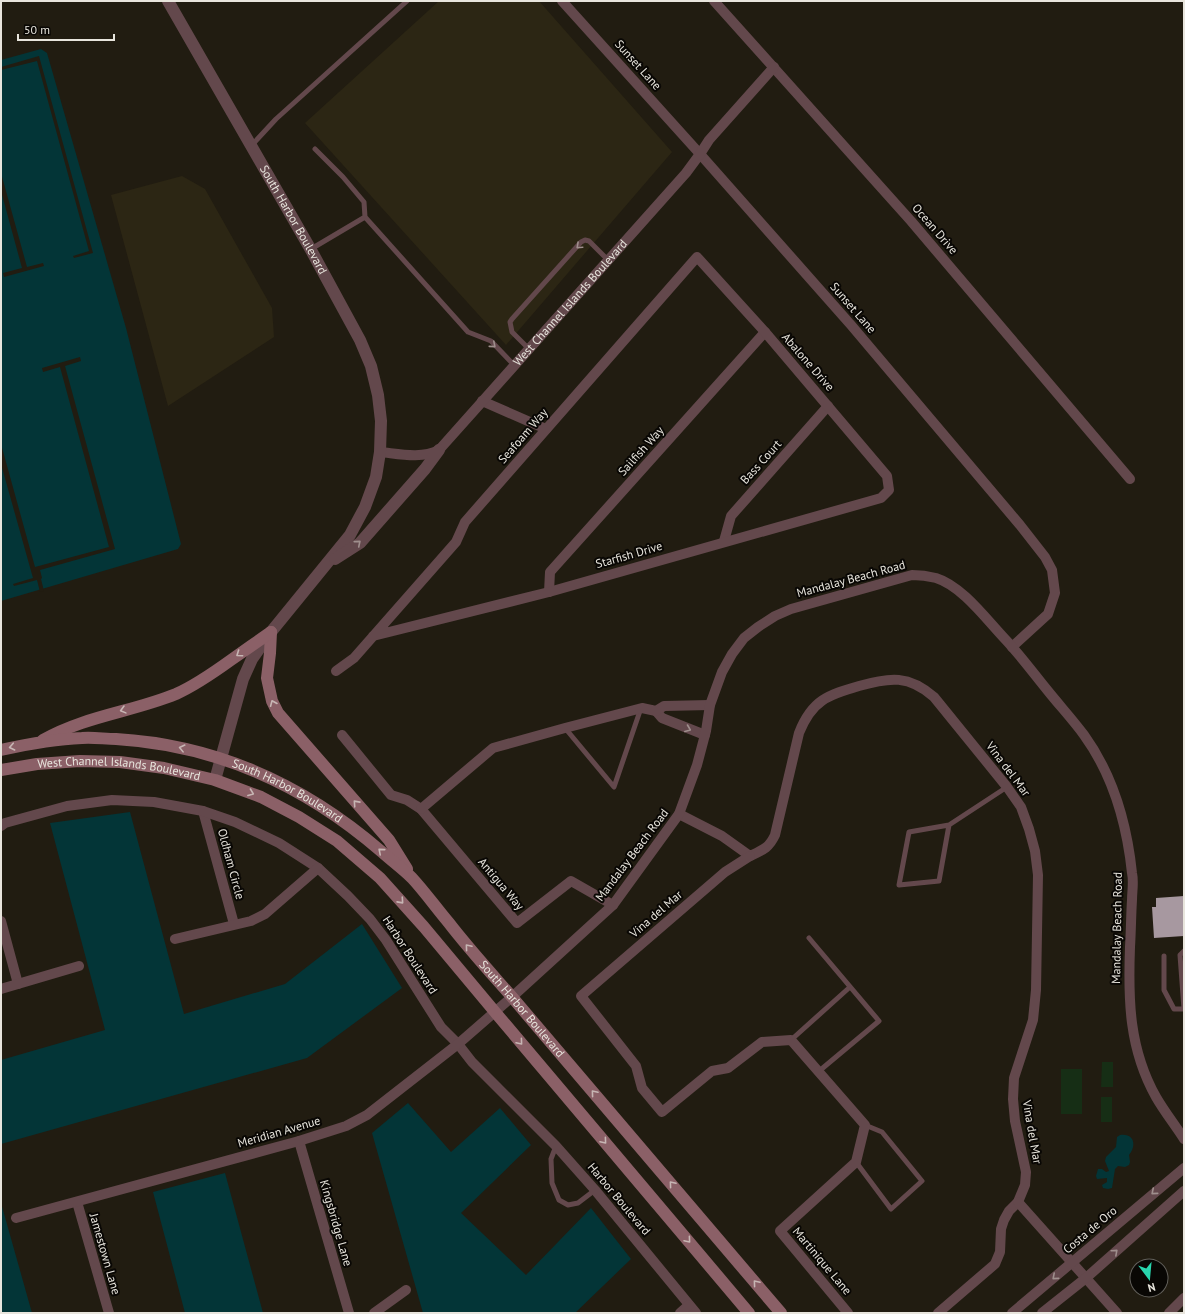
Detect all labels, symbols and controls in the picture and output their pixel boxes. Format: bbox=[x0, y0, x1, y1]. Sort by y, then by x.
scale bar bbox=[18, 16, 114, 42]
text: 50 m bbox=[24, 22, 50, 37]
street label: Sunset Lane bbox=[612, 36, 665, 93]
street label: South Harbor Boulevard bbox=[257, 162, 331, 277]
street label: Ocean Drive bbox=[909, 200, 961, 257]
street label: West Channel Islands Boulevard bbox=[510, 236, 630, 369]
one-way arrow bbox=[576, 241, 584, 248]
street label: Sunset Lane bbox=[827, 279, 880, 336]
street label: Abalone Drive bbox=[779, 330, 838, 394]
one-way arrow bbox=[489, 340, 496, 347]
street label: Seafoam Way bbox=[495, 405, 551, 466]
street label: Sailfish Way bbox=[615, 423, 667, 478]
street label: Bass Court bbox=[737, 437, 784, 487]
street label: Starfish Drive bbox=[594, 538, 664, 571]
one-way arrow bbox=[353, 541, 361, 548]
street label: Mandalay Beach Road bbox=[795, 557, 907, 600]
one-way arrow bbox=[236, 649, 243, 657]
one-way arrow bbox=[270, 700, 278, 707]
one-way arrow bbox=[120, 706, 126, 714]
one-way arrow bbox=[685, 724, 692, 732]
street label: Vina del Mar bbox=[982, 738, 1034, 799]
one-way arrow bbox=[9, 743, 15, 751]
one-way arrow bbox=[179, 744, 186, 753]
street label: West Channel Islands Boulevard bbox=[37, 753, 202, 783]
street label: South Harbor Boulevard bbox=[230, 755, 346, 826]
one-way arrow bbox=[248, 789, 255, 797]
one-way arrow bbox=[354, 800, 361, 807]
street label: Mandalay Beach Road bbox=[592, 806, 671, 904]
street label: Oldham Circle bbox=[215, 827, 248, 901]
one-way arrow bbox=[378, 849, 386, 856]
street label: Antigua Way bbox=[475, 854, 528, 913]
street label: Mandalay Beach Road bbox=[1108, 872, 1125, 984]
street label: Vina del Mar bbox=[626, 887, 685, 941]
one-way arrow bbox=[396, 896, 403, 904]
street label: Harbor Boulevard bbox=[380, 913, 441, 996]
one-way arrow bbox=[466, 944, 473, 952]
street label: South Harbor Boulevard bbox=[476, 957, 568, 1060]
one-way arrow bbox=[515, 1038, 522, 1045]
one-way arrow bbox=[591, 1090, 598, 1097]
street label: Vina del Mar bbox=[1019, 1098, 1045, 1165]
street label: Meridian Avenue bbox=[236, 1113, 322, 1150]
one-way arrow bbox=[599, 1137, 606, 1144]
street label: Harbor Boulevard bbox=[585, 1159, 654, 1238]
street label: Kingsbridge Lane bbox=[317, 1178, 356, 1268]
one-way arrow bbox=[669, 1182, 676, 1189]
one-way arrow bbox=[1151, 1188, 1159, 1195]
street label: Costa de Oro bbox=[1060, 1203, 1120, 1256]
street label: Jamestown Lane bbox=[86, 1211, 124, 1296]
street label: Martinique Lane bbox=[790, 1224, 855, 1298]
one-way arrow bbox=[683, 1236, 690, 1243]
one-way arrow bbox=[1110, 1249, 1118, 1257]
north arrow bbox=[1129, 1258, 1169, 1298]
one-way arrow bbox=[1052, 1272, 1060, 1279]
text: N bbox=[1146, 1280, 1157, 1295]
one-way arrow bbox=[753, 1281, 760, 1288]

